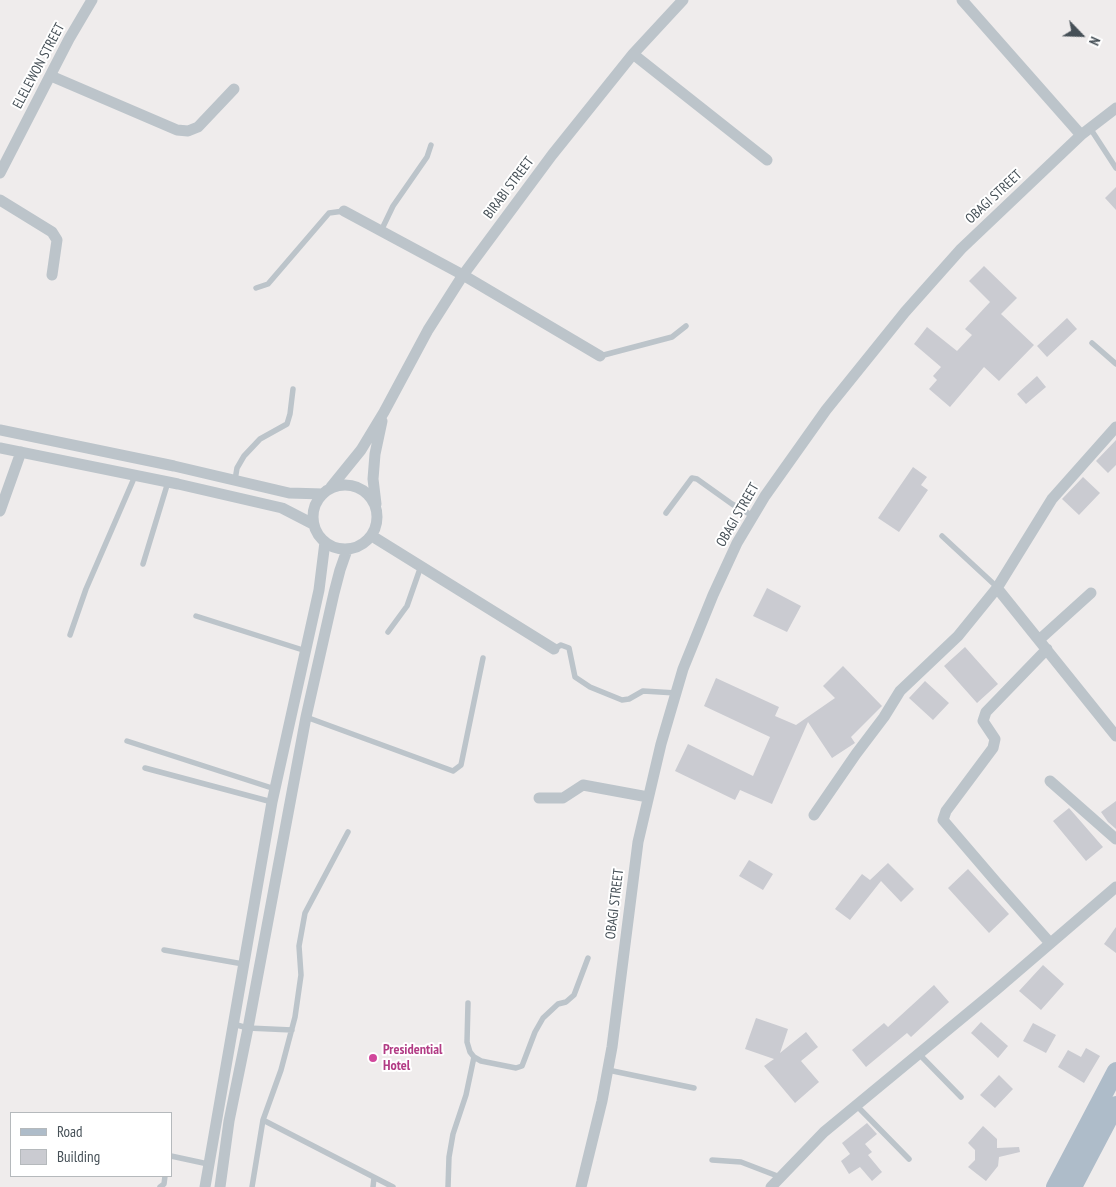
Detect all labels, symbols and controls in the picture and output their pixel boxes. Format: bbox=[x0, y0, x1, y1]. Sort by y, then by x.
north arrow bbox=[1056, 10, 1106, 60]
street label: ELELEWON STREET bbox=[9, 20, 69, 112]
text: N bbox=[1085, 34, 1104, 48]
street label: BIRABI STREET bbox=[480, 154, 538, 222]
street label: OBAGI STREET bbox=[962, 167, 1026, 227]
street label: OBAGI STREET bbox=[713, 480, 763, 550]
street label: OBAGI STREET bbox=[602, 868, 628, 940]
place label: Presidential Hotel bbox=[383, 1042, 442, 1074]
marker: Presidential Hotel bbox=[367, 1052, 379, 1064]
legend bbox=[10, 1112, 172, 1177]
text: Road bbox=[57, 1122, 83, 1141]
text: Building bbox=[57, 1147, 100, 1166]

